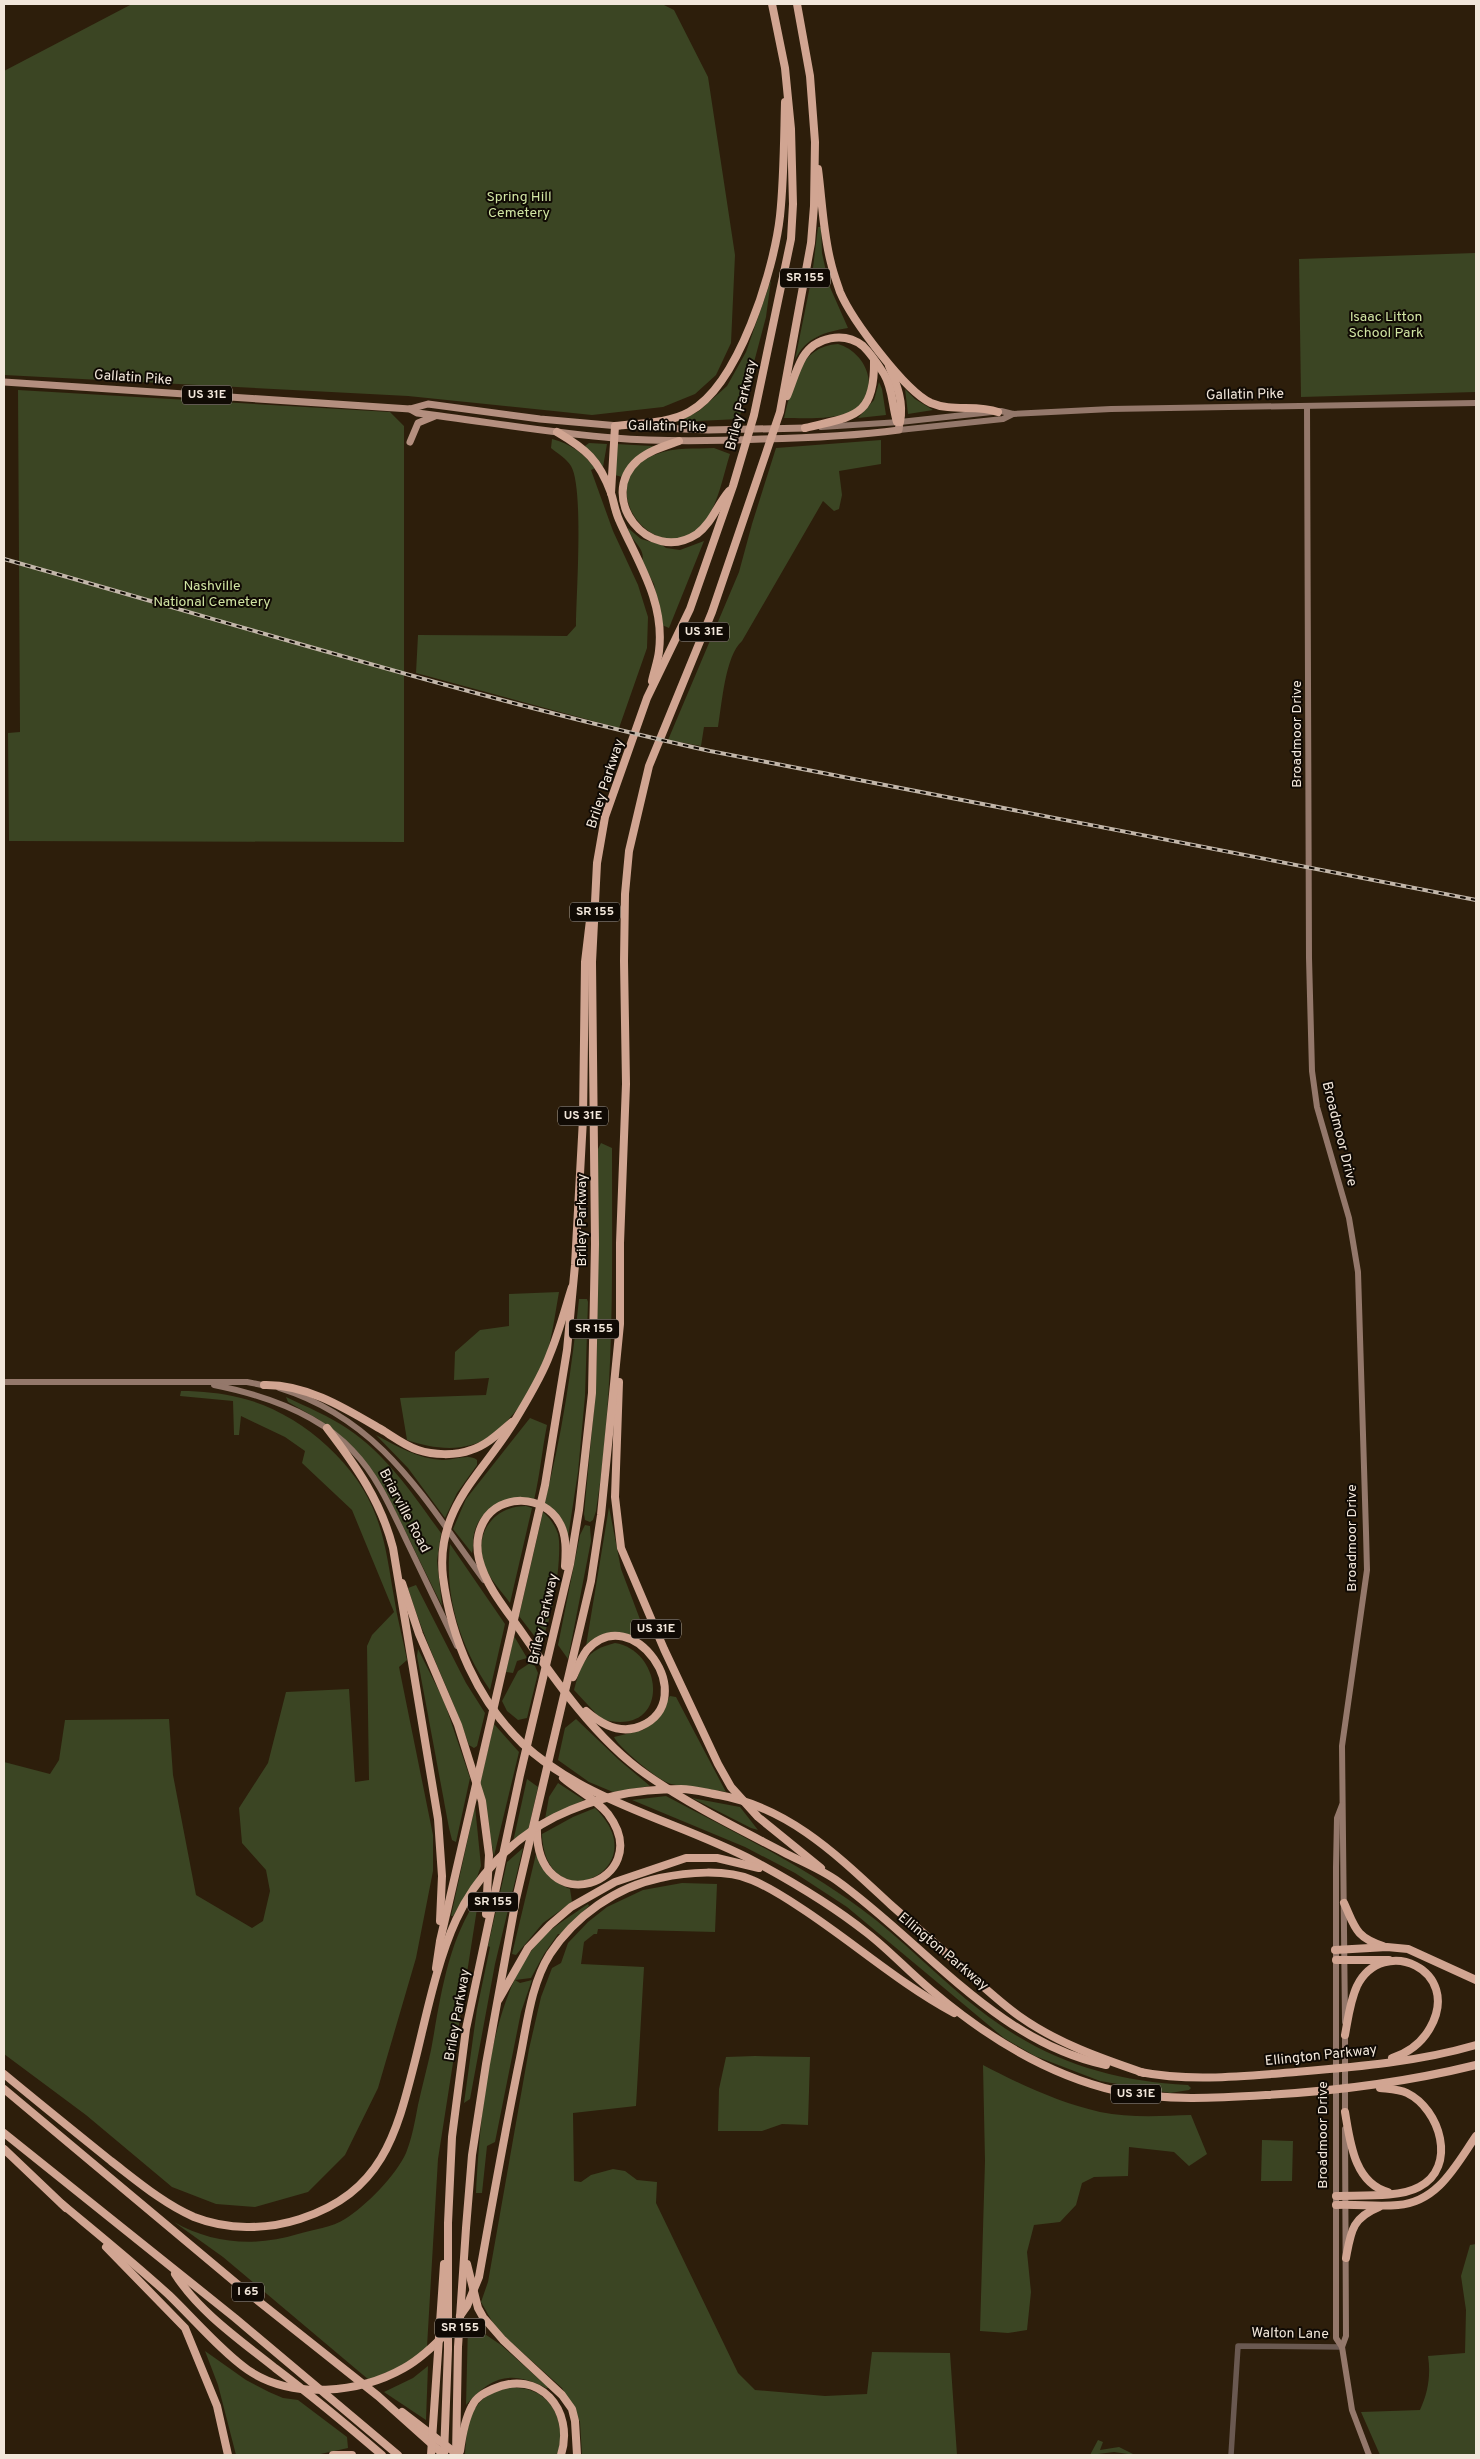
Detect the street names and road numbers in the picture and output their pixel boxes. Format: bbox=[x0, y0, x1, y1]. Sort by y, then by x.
road number: SR 155 bbox=[780, 268, 830, 288]
street label: Briley Parkway bbox=[722, 358, 762, 452]
street label: Gallatin Pike bbox=[93, 367, 173, 389]
road number: US 31E bbox=[182, 386, 232, 404]
street label: Gallatin Pike bbox=[1206, 386, 1284, 404]
street label: Gallatin Pike bbox=[628, 418, 706, 436]
road number: US 31E bbox=[679, 622, 729, 642]
street label: Broadmoor Drive bbox=[1289, 680, 1306, 788]
street label: Briley Parkway bbox=[584, 737, 628, 831]
road number: SR 155 bbox=[570, 902, 620, 922]
street label: Broadmoor Drive bbox=[1318, 1080, 1360, 1188]
road number: US 31E bbox=[558, 1106, 608, 1126]
street label: Briley Parkway bbox=[574, 1173, 591, 1267]
road number: SR 155 bbox=[569, 1320, 619, 1338]
street label: Briarville Road bbox=[375, 1466, 433, 1556]
street label: Broadmoor Drive bbox=[1344, 1484, 1361, 1592]
street label: Briley Parkway bbox=[525, 1572, 563, 1666]
road number: US 31E bbox=[631, 1620, 681, 1638]
road number: SR 155 bbox=[468, 1892, 518, 1911]
street label: Ellington Parkway bbox=[894, 1909, 992, 1995]
street label: Briley Parkway bbox=[442, 1968, 474, 2062]
street label: Ellington Parkway bbox=[1264, 2042, 1378, 2070]
street label: Broadmoor Drive bbox=[1315, 2081, 1332, 2189]
road number: US 31E bbox=[1111, 2084, 1161, 2104]
road number: I 65 bbox=[232, 2282, 264, 2302]
road number: SR 155 bbox=[435, 2318, 485, 2338]
street label: Walton Lane bbox=[1251, 2325, 1329, 2343]

